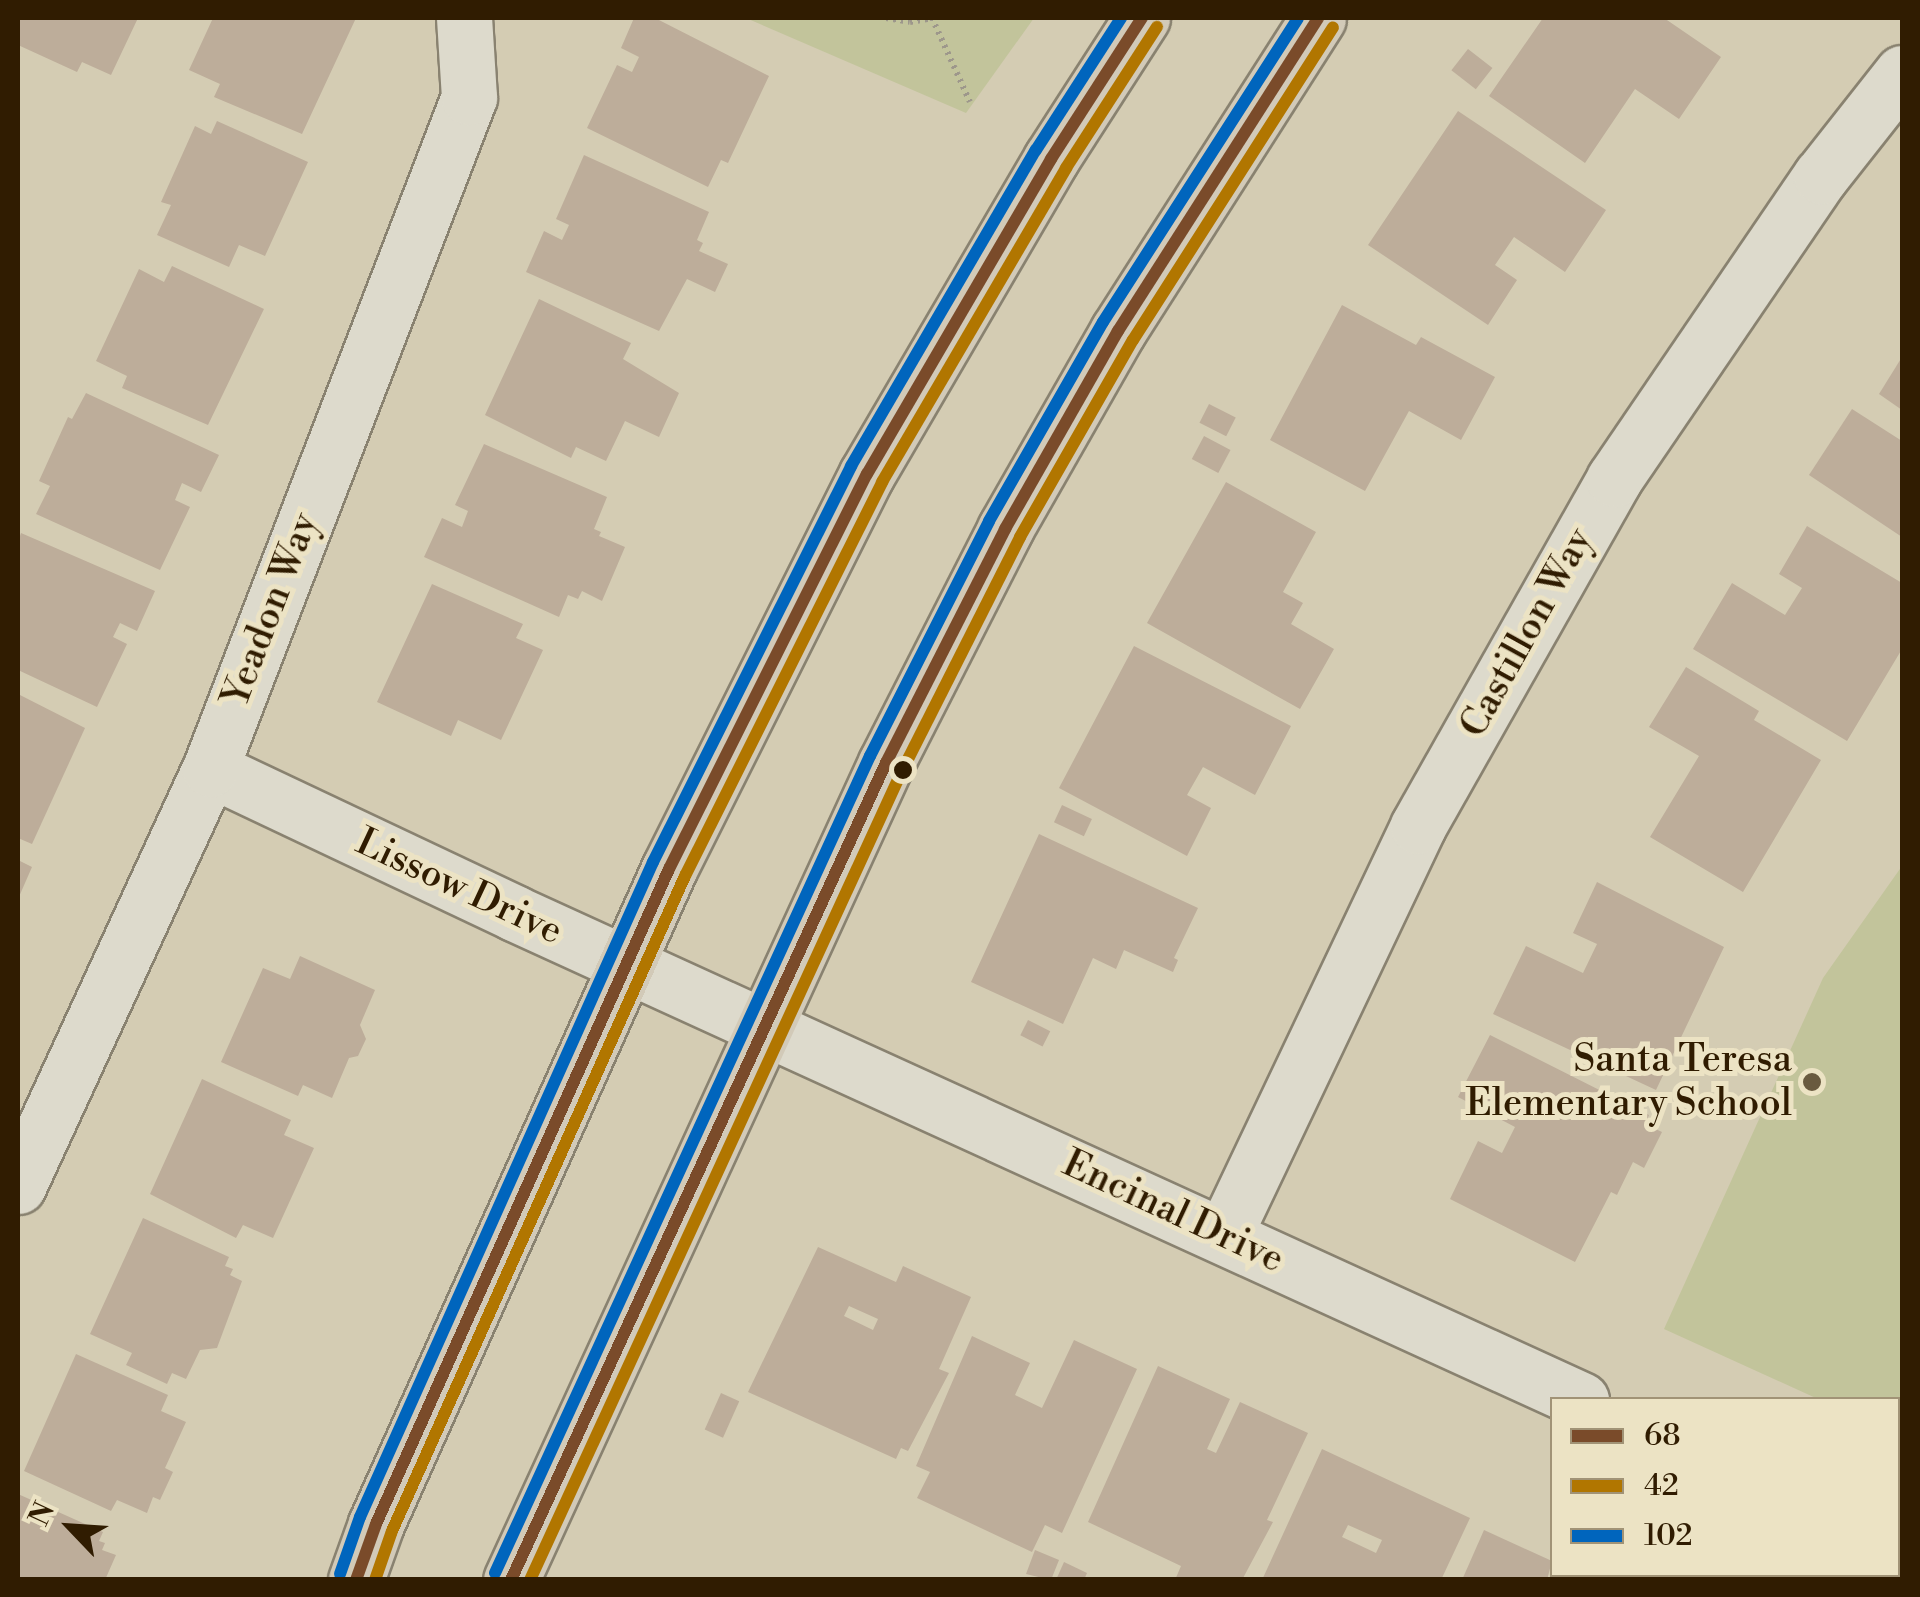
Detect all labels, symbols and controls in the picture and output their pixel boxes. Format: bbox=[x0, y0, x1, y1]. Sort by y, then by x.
street label: Yeadon Way bbox=[213, 507, 329, 713]
street label: Castillon Way bbox=[1451, 520, 1603, 746]
unlabelled marker bbox=[893, 760, 913, 780]
street label: Lissow Drive bbox=[349, 819, 569, 955]
place label: Santa Teresa Elementary School bbox=[1466, 1037, 1792, 1126]
marker: Santa Teresa Elementary School bbox=[1801, 1071, 1823, 1093]
street label: Encinal Drive bbox=[1055, 1141, 1291, 1283]
legend bbox=[1550, 1397, 1900, 1577]
text: 68 bbox=[1644, 1417, 1681, 1455]
text: 42 bbox=[1644, 1467, 1679, 1505]
north arrow bbox=[20, 1477, 120, 1577]
text: N bbox=[22, 1497, 63, 1532]
text: 102 bbox=[1644, 1517, 1692, 1555]

